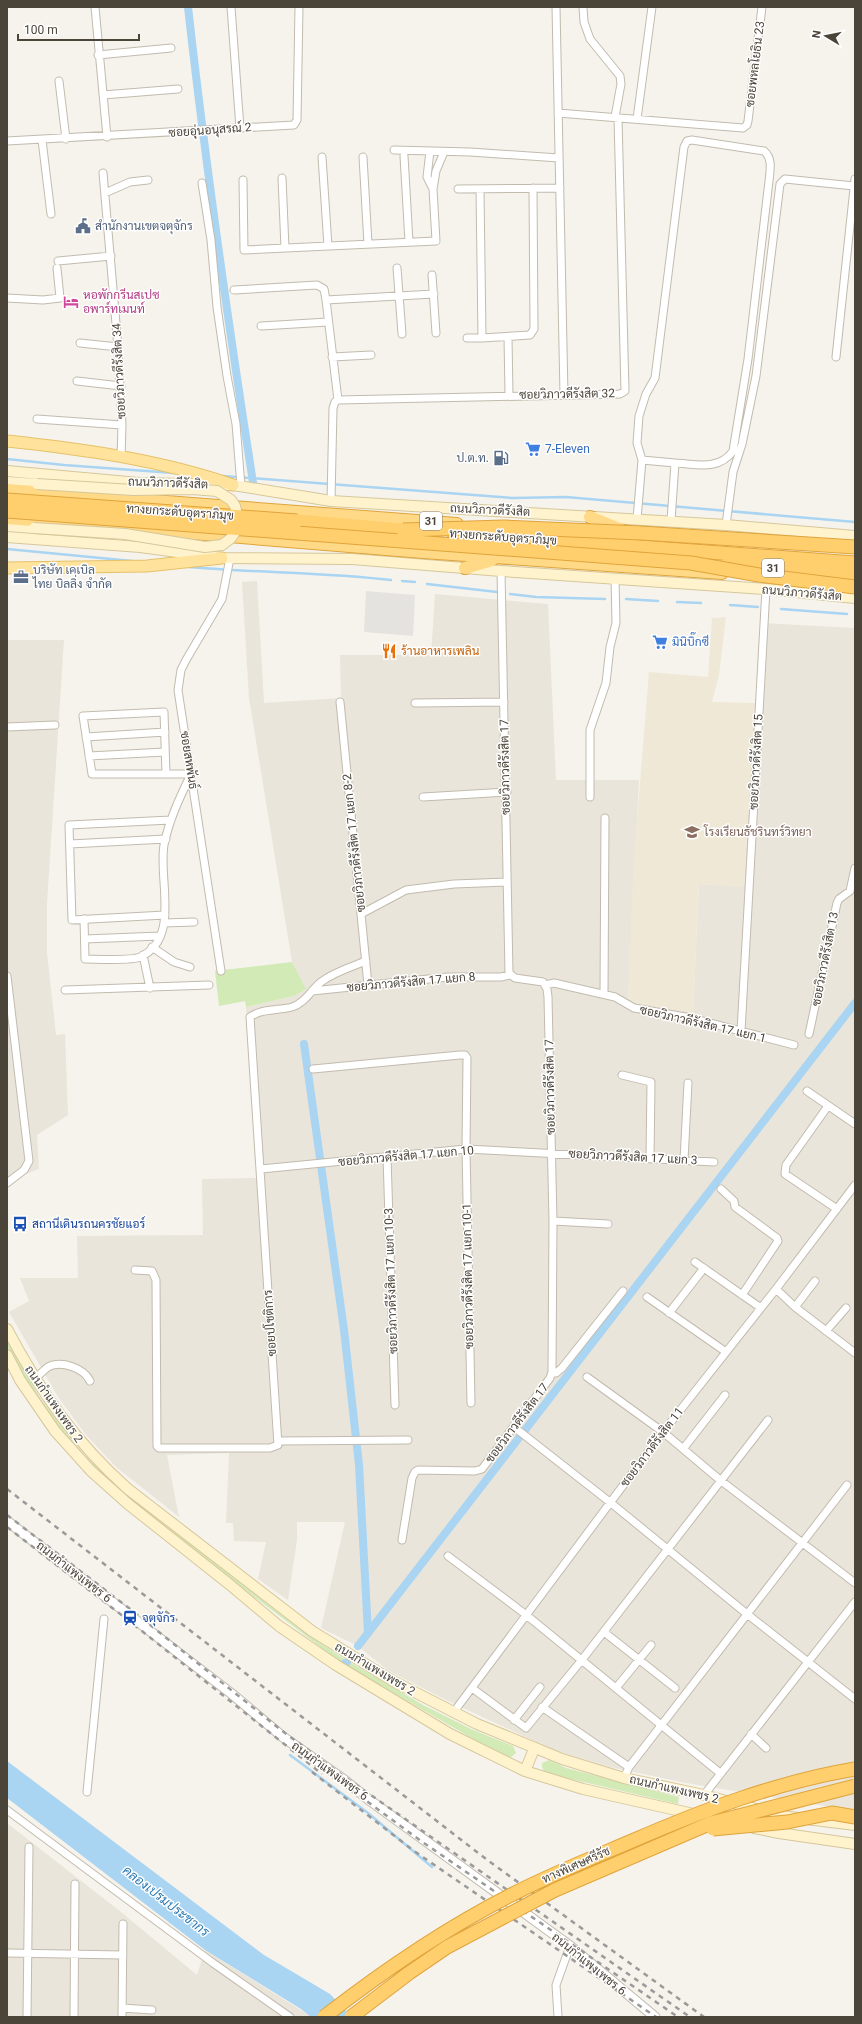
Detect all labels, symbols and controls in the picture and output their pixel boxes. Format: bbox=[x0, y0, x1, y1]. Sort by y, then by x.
scale bar bbox=[18, 16, 139, 42]
north arrow bbox=[806, 16, 846, 56]
street label: ซอยพหลโยธิน 23 bbox=[742, 20, 767, 108]
text: 100 m bbox=[24, 23, 58, 37]
text: N bbox=[810, 29, 824, 39]
street label: ซอยอุ่นอนุสรณ์ 2 bbox=[168, 119, 252, 142]
public building icon: สำนักงานเขตจตุจักร bbox=[74, 217, 92, 235]
place label: สำนักงานเขตจตุจักร bbox=[95, 219, 193, 235]
place label: หอพักกรีนสเปซ อพาร์ทเมนท์ bbox=[83, 287, 160, 316]
hotel icon: หอพักกรีนสเปซ อพาร์ทเมนท์ bbox=[62, 293, 80, 311]
street label: ซอยวิภาวดีรังสิต 34 bbox=[108, 323, 128, 419]
street label: ซอยวิภาวดีรังสิต 32 bbox=[519, 385, 615, 402]
supermarket icon: 7-Eleven bbox=[524, 440, 542, 458]
place label: 7-Eleven bbox=[545, 442, 590, 456]
fuel station icon: ป.ต.ท. bbox=[492, 449, 510, 467]
place label: ป.ต.ท. bbox=[456, 451, 489, 465]
street label: ถนนวิภาวดีรังสิต bbox=[128, 474, 208, 491]
street label: ถนนวิภาวดีรังสิต bbox=[450, 500, 531, 519]
street label: ทางยกระดับอุตราภิมุข bbox=[126, 501, 234, 525]
road number: 31 bbox=[420, 512, 442, 530]
street label: ทางยกระดับอุตราภิมุข bbox=[449, 526, 557, 550]
road number: 31 bbox=[762, 559, 784, 577]
place label: บริษัท เคเบิล ไทย บิลลิ่ง จำกัด bbox=[32, 563, 112, 591]
office icon: บริษัท เคเบิล ไทย บิลลิ่ง จำกัด bbox=[12, 568, 30, 586]
street label: ถนนวิภาวดีรังสิต bbox=[761, 582, 843, 603]
place label: มินิบิ๊กซี bbox=[672, 632, 709, 649]
supermarket icon: มินิบิ๊กซี bbox=[651, 633, 669, 651]
restaurant icon: ร้านอาหารเพลิน bbox=[380, 642, 398, 660]
place label: ร้านอาหารเพลิน bbox=[401, 644, 480, 658]
street label: ซอยวิภาวดีรังสิต 15 bbox=[746, 713, 766, 810]
street label: ซอยวิภาวดีรังสิต 17 bbox=[496, 719, 513, 815]
street label: ซอยสหพันธ์ bbox=[177, 730, 202, 791]
street label: ซอยวิภาวดีรังสิต 17 แยก 8-2 bbox=[339, 773, 368, 913]
school or university icon: โรงเรียนธัชรินทร์วิทยา bbox=[683, 823, 701, 841]
place label: โรงเรียนธัชรินทร์วิทยา bbox=[703, 824, 811, 839]
street label: ซอยวิภาวดีรังสิต 13 bbox=[808, 910, 841, 1007]
street label: ซอยวิภาวดีรังสิต 17 แยก 8 bbox=[346, 968, 476, 995]
street label: ซอยวิภาวดีรังสิต 17 แยก 1 bbox=[638, 1002, 768, 1045]
street label: ซอยวิภาวดีรังสิต 17 bbox=[541, 1039, 558, 1135]
street label: ซอยวิภาวดีรังสิต 17 แยก 10 bbox=[338, 1142, 475, 1169]
street label: ซอยวิภาวดีรังสิต 17 แยก 3 bbox=[568, 1146, 698, 1167]
street label: ซอยวิภาวดีรังสิต 17 แยก 10-1 bbox=[459, 1203, 476, 1349]
street label: ซอยวิภาวดีรังสิต 17 แยก 10-3 bbox=[380, 1208, 401, 1354]
bus stop icon: สถานีเดินรถนครชัยแอร์ bbox=[11, 1215, 29, 1233]
place label: สถานีเดินรถนครชัยแอร์ bbox=[32, 1216, 145, 1231]
street label: ซอยปโชติการ bbox=[260, 1289, 279, 1357]
street label: ถนนกำแพงเพชร 2 bbox=[22, 1363, 86, 1446]
street label: ซอยวิภาวดีรังสิต 17 bbox=[482, 1380, 552, 1465]
street label: ซอยวิภาวดีรังสิต 11 bbox=[617, 1404, 686, 1489]
street label: ถนนกำแพงเพชร 6 bbox=[34, 1538, 114, 1606]
station icon: จตุจักร bbox=[121, 1609, 139, 1627]
place label: จตุจักร bbox=[142, 1611, 176, 1627]
street label: ถนนกำแพงเพชร 2 bbox=[332, 1640, 418, 1699]
street label: ถนนกำแพงเพชร 6 bbox=[289, 1739, 371, 1804]
street label: ถนนกำแพงเพชร 2 bbox=[628, 1772, 720, 1806]
street label: ทางพิเศษศรีรัช bbox=[539, 1843, 612, 1886]
water label: คลองเปรมประชากร bbox=[120, 1863, 213, 1940]
street label: ถนนกำแพงเพชร 6 bbox=[549, 1930, 629, 1998]

